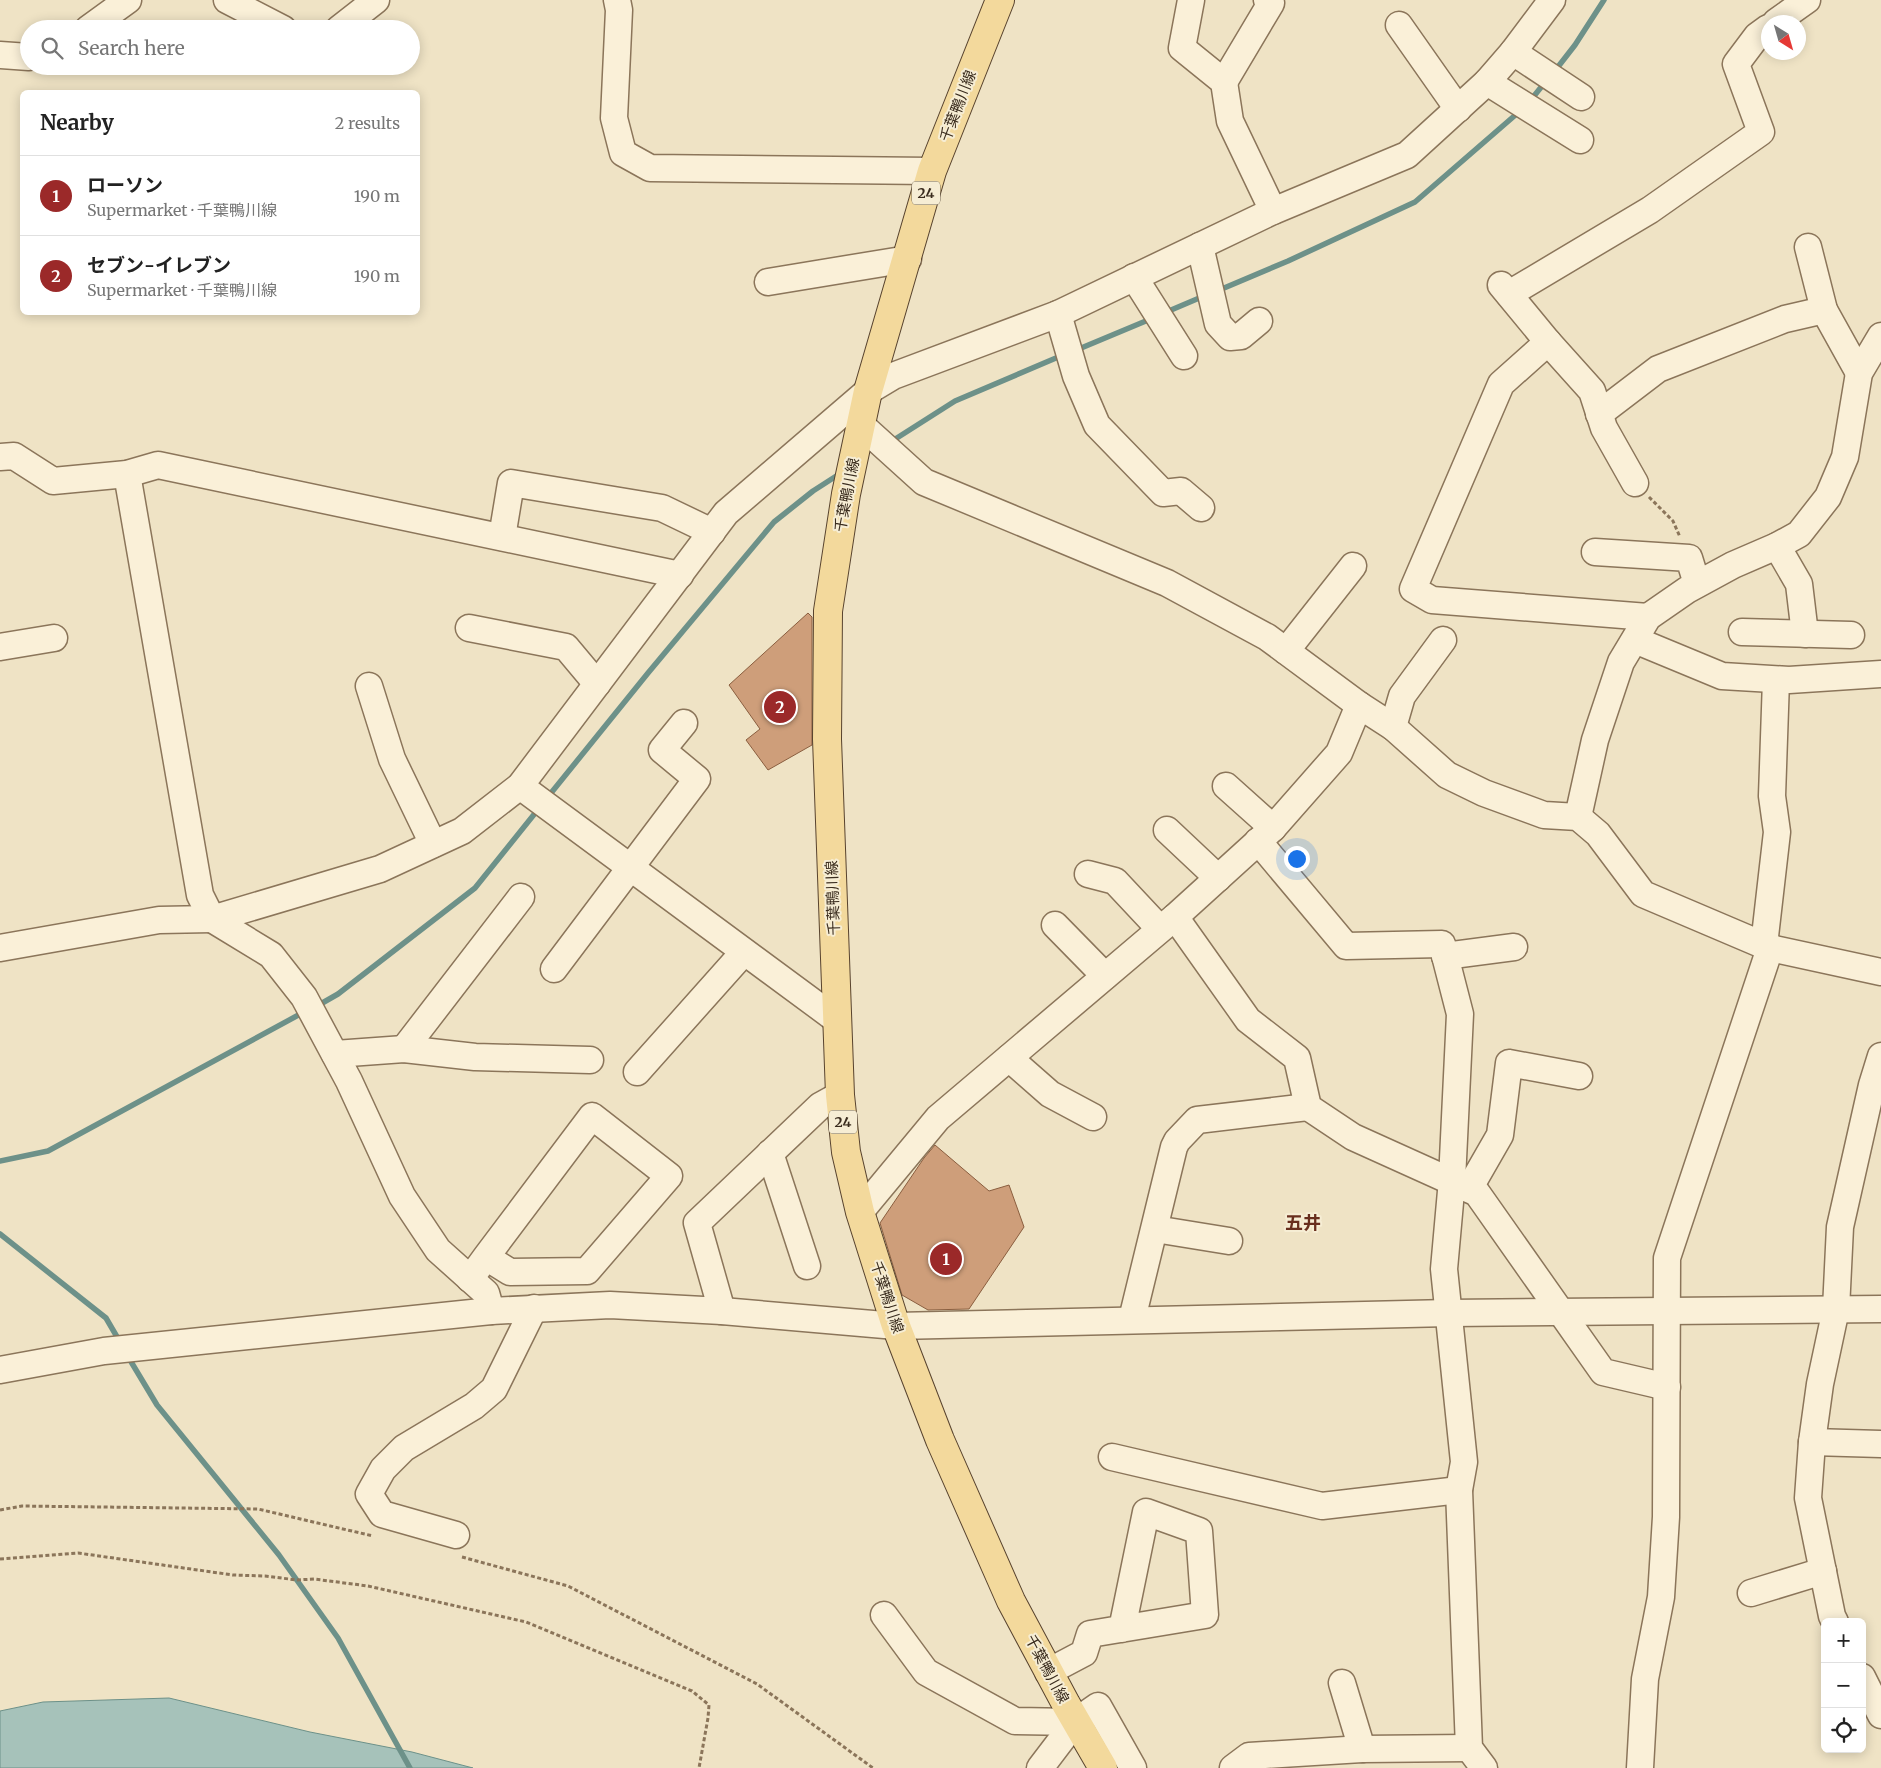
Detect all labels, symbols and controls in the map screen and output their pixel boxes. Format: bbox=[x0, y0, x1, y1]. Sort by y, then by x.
north arrow bbox=[1761, 15, 1806, 60]
search box bbox=[20, 20, 420, 75]
icon: search bbox=[38, 34, 66, 62]
text: Search here bbox=[78, 36, 185, 60]
street label: 千葉鴨川線 bbox=[935, 67, 980, 144]
text: Nearby bbox=[40, 109, 114, 136]
text: 2 results bbox=[335, 113, 400, 133]
text: ローソン bbox=[87, 173, 163, 197]
road number: 24 bbox=[912, 182, 940, 204]
text: 1 bbox=[52, 186, 60, 206]
text: 190 m bbox=[354, 186, 400, 206]
text: Supermarket · 千葉鴨川線 bbox=[87, 200, 277, 220]
text: セブン-イレブン bbox=[87, 253, 231, 277]
text: 2 bbox=[51, 266, 61, 286]
text: 190 m bbox=[354, 266, 400, 286]
text: Supermarket · 千葉鴨川線 bbox=[87, 280, 277, 300]
street label: 千葉鴨川線 bbox=[830, 456, 863, 534]
pin: 2 bbox=[764, 688, 796, 726]
your location bbox=[1284, 846, 1310, 872]
street label: 千葉鴨川線 bbox=[822, 860, 843, 936]
road number: 24 bbox=[829, 1110, 857, 1134]
district label: 五井 bbox=[1285, 1211, 1321, 1234]
pin: 1 bbox=[930, 1240, 962, 1278]
street label: 千葉鴨川線 bbox=[867, 1258, 908, 1335]
map controls bbox=[1821, 1618, 1866, 1753]
button: + bbox=[1821, 1618, 1866, 1663]
street label: 千葉鴨川線 bbox=[1021, 1631, 1073, 1706]
button: − bbox=[1821, 1663, 1866, 1708]
button: locate bbox=[1821, 1708, 1866, 1753]

